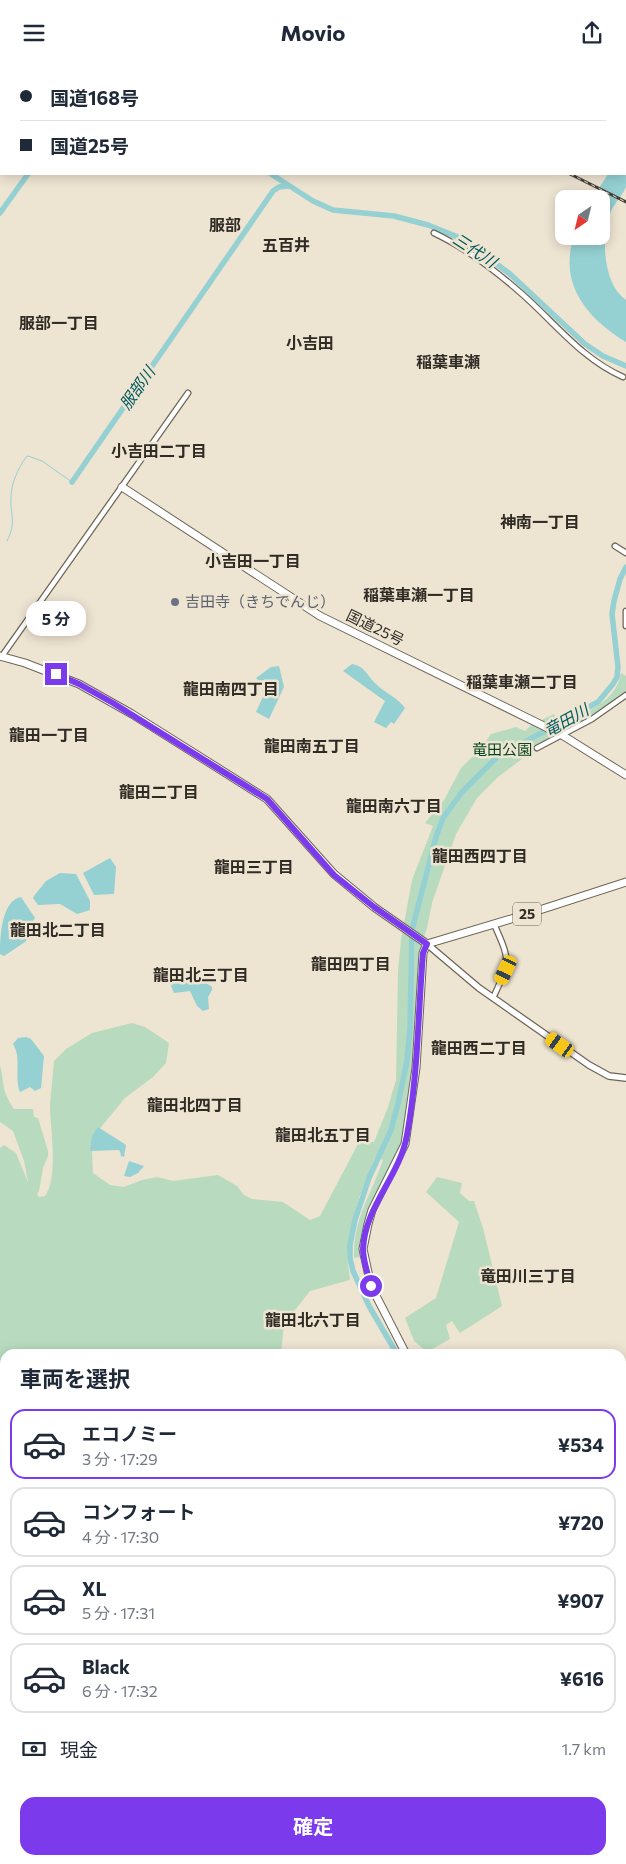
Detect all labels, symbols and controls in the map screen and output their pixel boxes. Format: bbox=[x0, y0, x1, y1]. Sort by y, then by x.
icon: menu bbox=[20, 19, 48, 47]
text: Movio bbox=[281, 19, 345, 46]
icon: share bbox=[578, 19, 606, 47]
text: 国道168号 bbox=[50, 86, 139, 109]
text: 国道25号 bbox=[50, 134, 129, 157]
north arrow bbox=[555, 190, 610, 245]
map controls bbox=[555, 190, 610, 245]
district label: 服部 bbox=[209, 215, 241, 234]
water label: 三代川 bbox=[450, 229, 502, 272]
district label: 五百井 bbox=[262, 235, 310, 254]
district label: 服部一丁目 bbox=[19, 313, 99, 332]
district label: 小吉田 bbox=[286, 333, 334, 352]
district label: 稲葉車瀬 bbox=[416, 352, 480, 371]
water label: 服部川 bbox=[115, 361, 159, 413]
district label: 小吉田二丁目 bbox=[111, 441, 207, 460]
district label: 神南一丁目 bbox=[500, 512, 580, 531]
district label: 小吉田一丁目 bbox=[205, 551, 301, 570]
district label: 稲葉車瀬一丁目 bbox=[363, 585, 475, 604]
place label: 吉田寺（きちでんじ） bbox=[185, 592, 335, 610]
marker: 吉田寺（きちでんじ） bbox=[169, 596, 181, 608]
callout: 5 分 bbox=[26, 601, 86, 637]
street label: 国道25号 bbox=[344, 605, 407, 649]
text: 5 分 bbox=[42, 609, 70, 628]
route end bbox=[45, 663, 67, 685]
district label: 稲葉車瀬二丁目 bbox=[466, 672, 578, 691]
district label: 龍田南四丁目 bbox=[183, 679, 279, 698]
water label: 竜田川 bbox=[540, 699, 593, 740]
district label: 龍田一丁目 bbox=[9, 725, 89, 744]
district label: 龍田南五丁目 bbox=[264, 736, 360, 755]
park label: 竜田公園 bbox=[472, 740, 532, 758]
district label: 龍田二丁目 bbox=[119, 782, 199, 801]
district label: 龍田南六丁目 bbox=[346, 796, 442, 815]
district label: 龍田西四丁目 bbox=[432, 846, 528, 865]
district label: 龍田三丁目 bbox=[214, 857, 294, 876]
road number: 25 bbox=[513, 903, 541, 926]
district label: 龍田北二丁目 bbox=[10, 920, 106, 939]
car bbox=[492, 953, 519, 987]
district label: 龍田四丁目 bbox=[311, 954, 391, 973]
district label: 龍田北三丁目 bbox=[153, 965, 249, 984]
car bbox=[543, 1030, 576, 1060]
district label: 龍田西二丁目 bbox=[431, 1038, 527, 1057]
district label: 龍田北四丁目 bbox=[147, 1095, 243, 1114]
district label: 龍田北五丁目 bbox=[275, 1125, 371, 1144]
district label: 竜田川三丁目 bbox=[480, 1266, 576, 1285]
route start bbox=[360, 1275, 382, 1297]
district label: 龍田北六丁目 bbox=[265, 1310, 361, 1329]
text: 車両を選択 bbox=[20, 1365, 130, 1392]
icon: car bbox=[22, 1422, 67, 1467]
text: エコノミー bbox=[82, 1422, 177, 1445]
text: ¥534 bbox=[558, 1433, 604, 1456]
text: 3 分 · 17:29 bbox=[82, 1449, 158, 1468]
icon: car bbox=[22, 1500, 67, 1545]
text: コンフォート bbox=[82, 1500, 195, 1523]
text: ¥720 bbox=[558, 1511, 604, 1534]
text: 4 分 · 17:30 bbox=[82, 1527, 159, 1546]
text: XL bbox=[82, 1577, 107, 1600]
icon: car bbox=[22, 1578, 67, 1623]
text: ¥907 bbox=[557, 1589, 604, 1612]
text: 5 分 · 17:31 bbox=[82, 1603, 155, 1622]
text: Black bbox=[82, 1655, 130, 1678]
icon: car bbox=[22, 1656, 67, 1701]
text: ¥616 bbox=[560, 1667, 604, 1690]
text: 6 分 · 17:32 bbox=[82, 1681, 158, 1700]
icon: cash bbox=[20, 1735, 48, 1763]
text: 現金 bbox=[60, 1738, 98, 1761]
text: 1.7 km bbox=[561, 1739, 606, 1758]
button: 確定 bbox=[20, 1797, 606, 1855]

